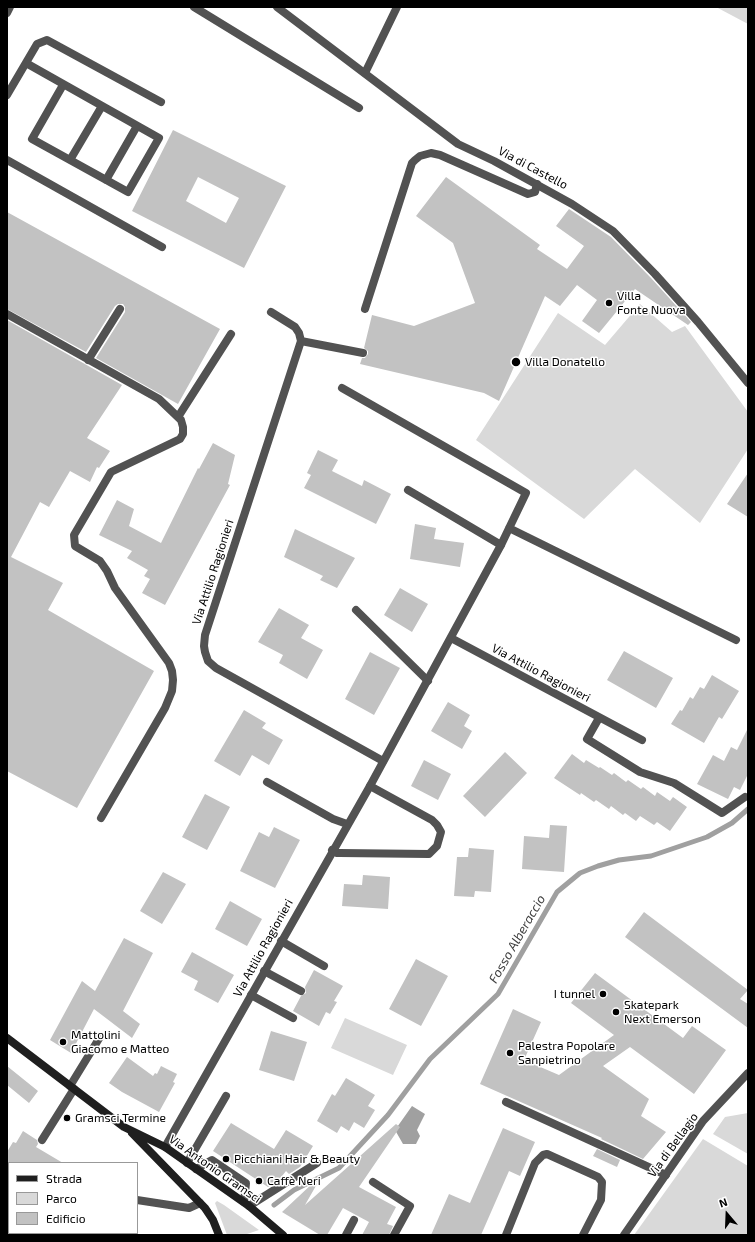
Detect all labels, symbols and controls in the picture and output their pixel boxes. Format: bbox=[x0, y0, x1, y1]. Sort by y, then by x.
street label: Via di Castello bbox=[496, 144, 570, 192]
place label: Villa Fonte Nuova bbox=[617, 289, 686, 317]
marker: Villa Fonte Nuova bbox=[604, 298, 614, 308]
place label: Villa Donatello bbox=[525, 355, 605, 369]
marker: Villa Donatello bbox=[510, 356, 522, 368]
street label: Via Attilio Ragionieri bbox=[189, 518, 237, 626]
street label: Via Attilio Ragionieri bbox=[489, 641, 593, 705]
water label: Fosso Alberaccio bbox=[485, 892, 549, 986]
street label: Via Attilio Ragionieri bbox=[230, 897, 296, 999]
place label: I tunnel bbox=[554, 987, 595, 1001]
marker: I tunnel bbox=[598, 989, 608, 999]
place label: Skatepark Next Emerson bbox=[624, 998, 701, 1026]
marker: Skatepark Next Emerson bbox=[611, 1007, 621, 1017]
place label: Mattolini Giacomo e Matteo bbox=[71, 1028, 169, 1056]
marker: Mattolini Giacomo e Matteo bbox=[58, 1037, 68, 1047]
place label: Palestra Popolare Sanpietrino bbox=[518, 1039, 615, 1067]
marker: Palestra Popolare Sanpietrino bbox=[505, 1048, 515, 1058]
street label: Via di Bellagio bbox=[645, 1110, 701, 1180]
place label: Gramsci Termine bbox=[75, 1111, 166, 1125]
marker: Gramsci Termine bbox=[62, 1113, 72, 1123]
street label: Via Antonio Gramsci bbox=[166, 1132, 264, 1206]
place label: Picchiani Hair & Beauty bbox=[234, 1152, 360, 1166]
marker: Picchiani Hair & Beauty bbox=[221, 1154, 231, 1164]
legend bbox=[8, 1162, 138, 1234]
text: Strada bbox=[46, 1171, 82, 1185]
place label: Caffè Neri bbox=[267, 1174, 321, 1188]
marker: Caffè Neri bbox=[254, 1176, 264, 1186]
text: Parco bbox=[46, 1191, 77, 1205]
north arrow bbox=[707, 1194, 747, 1234]
text: N bbox=[717, 1195, 729, 1210]
text: Edificio bbox=[46, 1211, 86, 1225]

